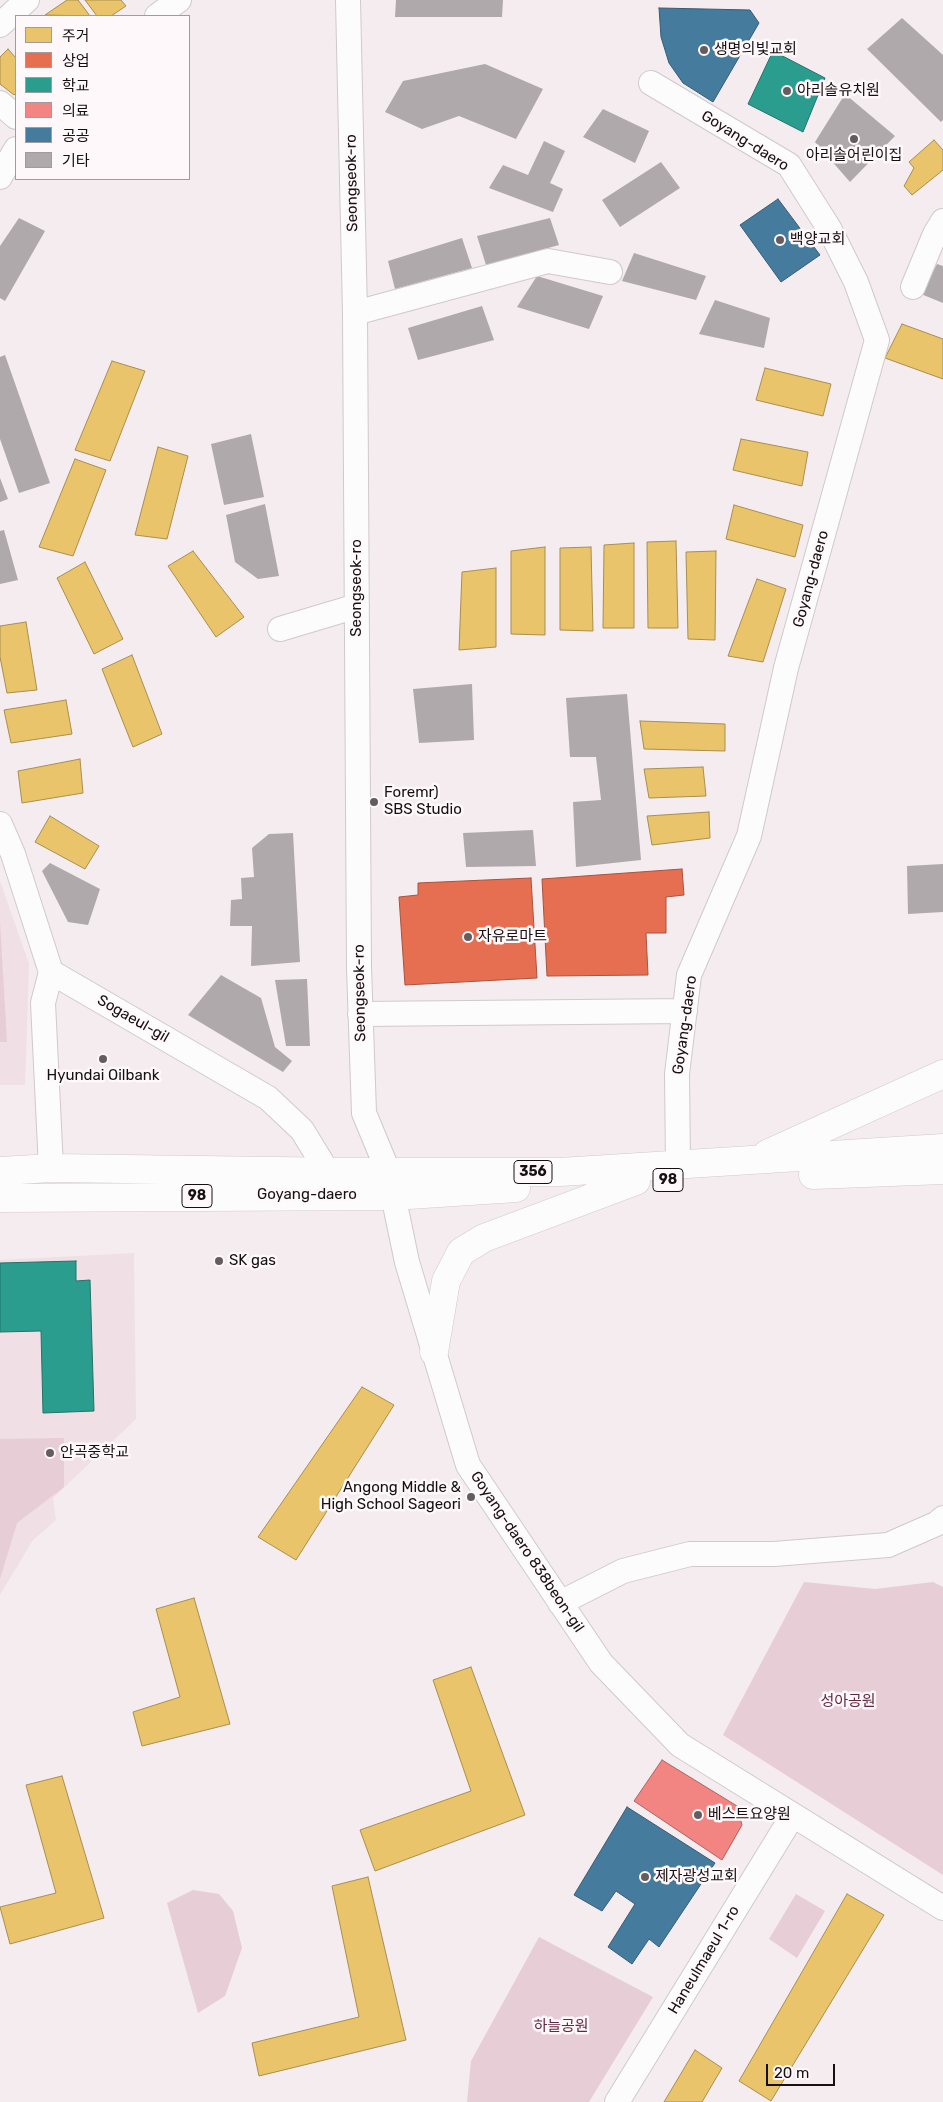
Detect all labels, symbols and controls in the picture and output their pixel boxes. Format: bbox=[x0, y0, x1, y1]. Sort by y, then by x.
legend bbox=[15, 15, 190, 180]
text: 주거 bbox=[62, 27, 90, 45]
place label: 생명의빛교회 bbox=[714, 41, 797, 59]
marker: 생명의빛교회 bbox=[698, 44, 710, 56]
text: 상업 bbox=[62, 52, 90, 70]
text: 학교 bbox=[62, 77, 90, 95]
place label: 아리솔유치원 bbox=[797, 82, 880, 100]
marker: 아리솔유치원 bbox=[781, 85, 793, 97]
text: 의료 bbox=[62, 102, 90, 120]
street label: Goyang-daero bbox=[698, 107, 792, 175]
text: 공공 bbox=[62, 127, 90, 145]
marker: 아리솔어린이집 bbox=[848, 133, 860, 145]
street label: Seongseok-ro bbox=[342, 134, 362, 232]
place label: 아리솔어린이집 bbox=[806, 147, 902, 165]
text: 기타 bbox=[62, 152, 90, 170]
place label: 백양교회 bbox=[790, 231, 845, 249]
marker: 백양교회 bbox=[774, 234, 786, 246]
street label: Goyang-daero bbox=[789, 528, 833, 630]
street label: Seongseok-ro bbox=[348, 539, 366, 637]
place label: Foremr) SBS Studio bbox=[384, 784, 462, 819]
marker: Foremr) SBS Studio bbox=[368, 796, 380, 808]
place label: 자유로마트 bbox=[478, 928, 547, 946]
marker: 자유로마트 bbox=[462, 931, 474, 943]
street label: Seongseok-ro bbox=[350, 944, 370, 1042]
street label: Goyang-daero bbox=[669, 974, 701, 1076]
street label: Sogaeul-gil bbox=[94, 991, 172, 1047]
marker: Hyundai Oilbank bbox=[97, 1053, 109, 1065]
place label: Hyundai Oilbank bbox=[46, 1067, 160, 1085]
road number: 356 bbox=[514, 1160, 552, 1184]
road number: 98 bbox=[653, 1168, 683, 1192]
road number: 98 bbox=[182, 1184, 212, 1208]
street label: Goyang-daero bbox=[257, 1186, 357, 1204]
place label: SK gas bbox=[229, 1252, 276, 1270]
marker: SK gas bbox=[213, 1255, 225, 1267]
place label: 안곡중학교 bbox=[60, 1444, 129, 1462]
marker: 안곡중학교 bbox=[44, 1447, 56, 1459]
street label: Goyang-daero 838beon-gil bbox=[466, 1468, 588, 1636]
place label: Angong Middle & High School Sageori bbox=[321, 1479, 461, 1514]
marker: Angong Middle & High School Sageori bbox=[465, 1491, 477, 1503]
park label: 성아공원 bbox=[820, 1693, 876, 1711]
place label: 베스트요양원 bbox=[708, 1806, 791, 1824]
marker: 베스트요양원 bbox=[692, 1809, 704, 1821]
place label: 제자광성교회 bbox=[655, 1868, 738, 1886]
marker: 제자광성교회 bbox=[639, 1871, 651, 1883]
street label: Haneulmaeul 1-ro bbox=[665, 1902, 743, 2018]
park label: 하늘공원 bbox=[533, 2018, 589, 2036]
scale bar bbox=[768, 2054, 837, 2086]
text: 20 m bbox=[774, 2064, 809, 2082]

